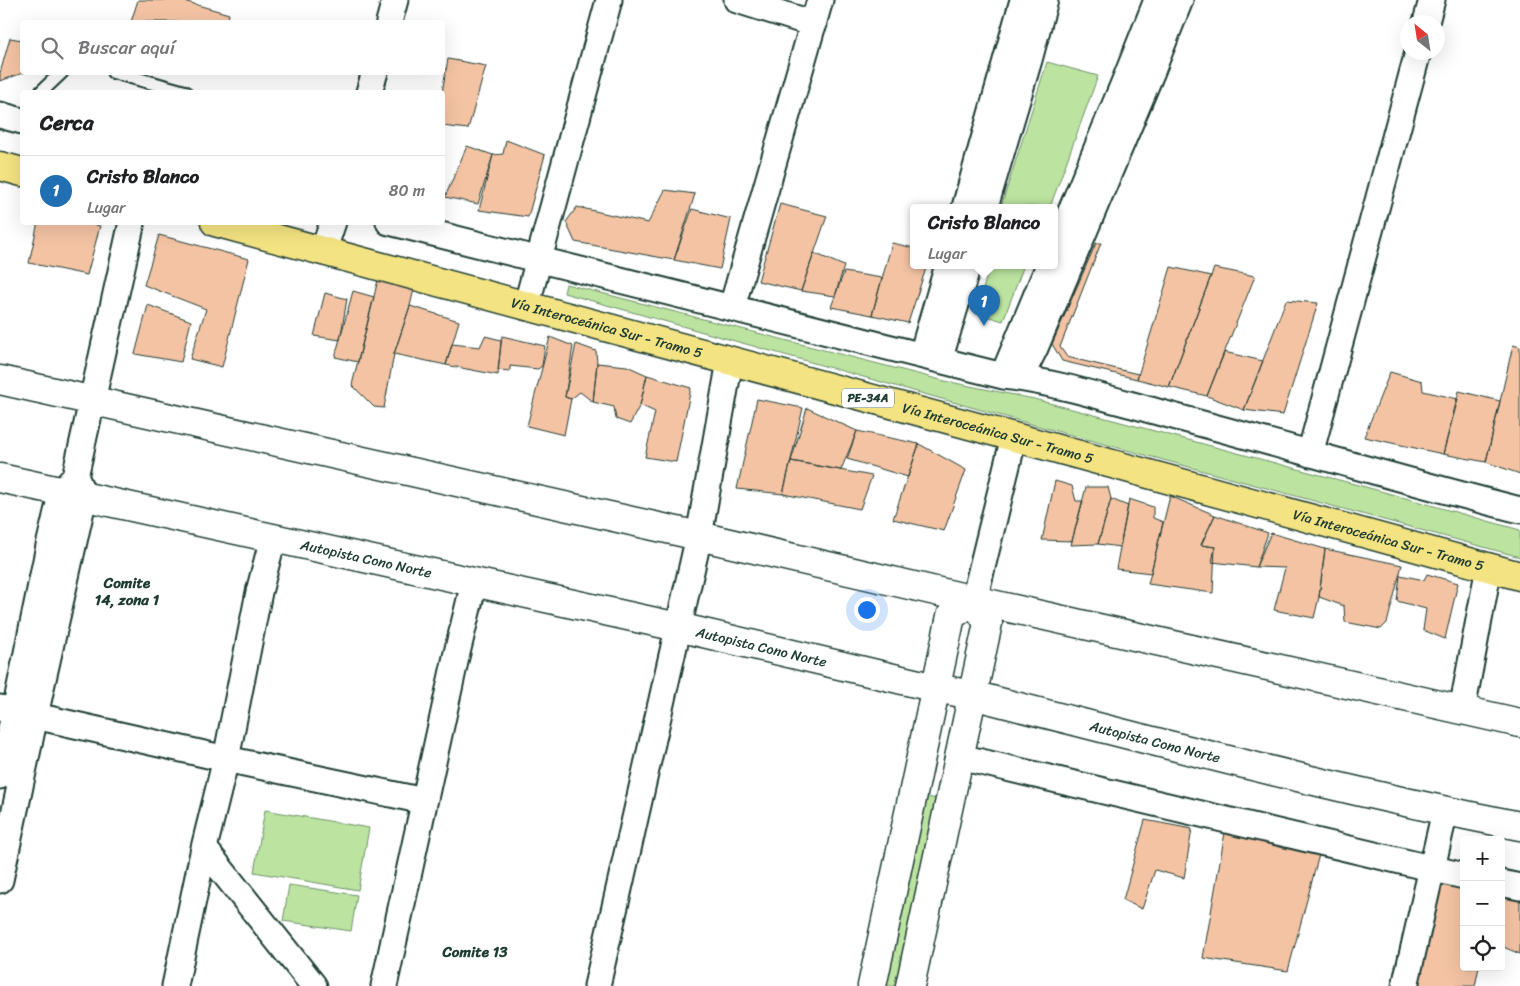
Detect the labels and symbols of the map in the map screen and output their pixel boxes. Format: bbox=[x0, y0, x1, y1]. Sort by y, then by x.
north arrow bbox=[1400, 15, 1445, 60]
pin: 1 bbox=[968, 285, 1000, 326]
street label: Vía Interoceánica Sur - Tramo 5 bbox=[508, 290, 706, 366]
road number: PE-34A bbox=[842, 388, 894, 408]
street label: Vía Interoceánica Sur - Tramo 5 bbox=[900, 396, 1097, 471]
street label: Vía Interoceánica Sur - Tramo 5 bbox=[1290, 502, 1487, 579]
street label: Autopista Cono Norte bbox=[297, 532, 434, 586]
district label: Comite 14, zona 1 bbox=[95, 570, 160, 613]
your location bbox=[854, 597, 880, 623]
street label: Autopista Cono Norte bbox=[692, 619, 829, 675]
street label: Autopista Cono Norte bbox=[1086, 713, 1223, 771]
district label: Comite 13 bbox=[442, 939, 508, 965]

